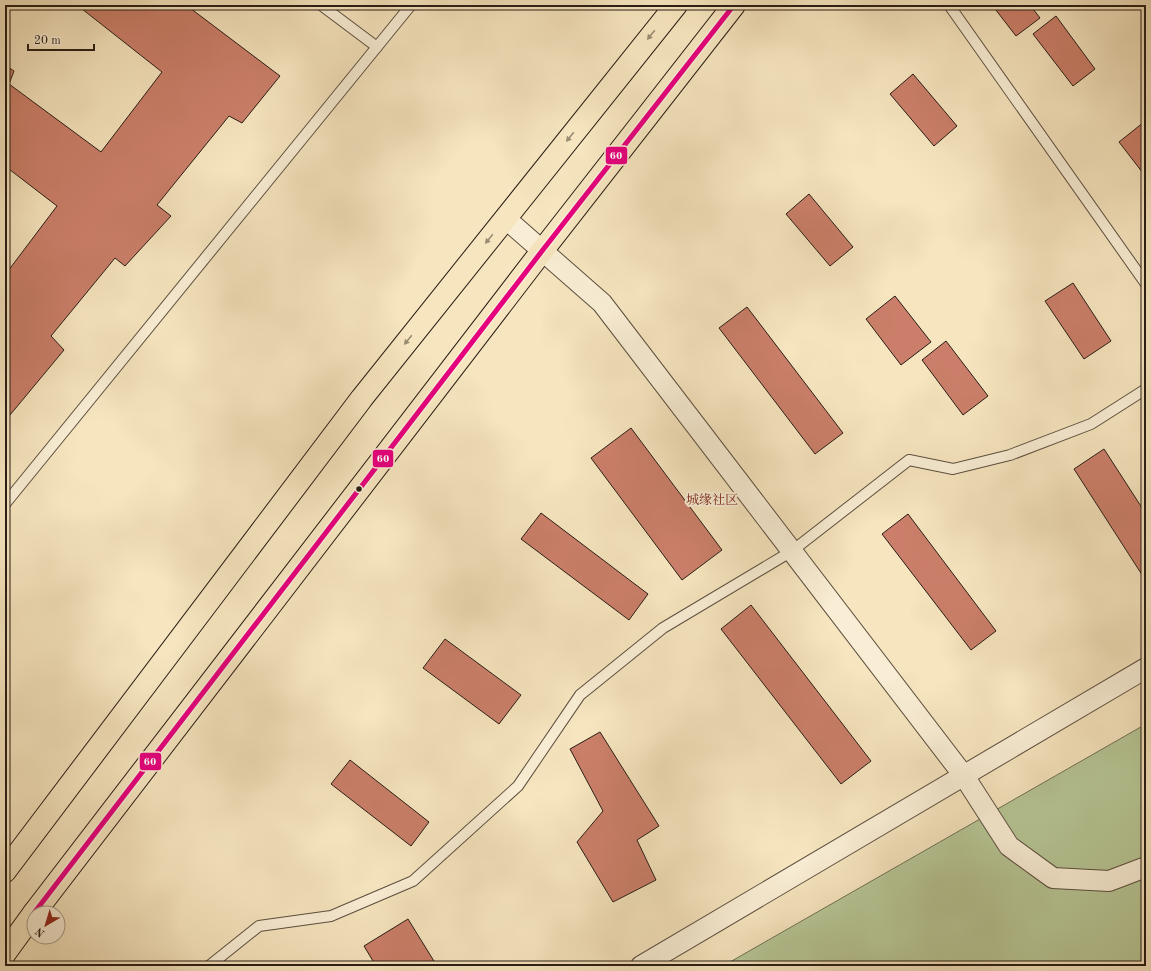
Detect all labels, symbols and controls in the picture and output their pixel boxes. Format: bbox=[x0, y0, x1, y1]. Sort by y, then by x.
scale bar bbox=[28, 26, 94, 52]
one-way arrow bbox=[647, 30, 656, 41]
text: 20 m bbox=[34, 35, 61, 47]
one-way arrow bbox=[566, 132, 574, 143]
line badge: 60 bbox=[605, 146, 628, 165]
text: 60 bbox=[610, 151, 622, 162]
one-way arrow bbox=[485, 233, 493, 244]
one-way arrow bbox=[404, 335, 412, 346]
line badge: 60 bbox=[372, 449, 394, 468]
text: 60 bbox=[377, 454, 389, 465]
unlabelled marker bbox=[354, 484, 364, 494]
district label: 城缘社区 bbox=[686, 493, 738, 507]
line badge: 60 bbox=[139, 752, 162, 771]
text: 60 bbox=[144, 757, 156, 768]
north arrow bbox=[26, 905, 66, 945]
text: N bbox=[34, 924, 47, 939]

